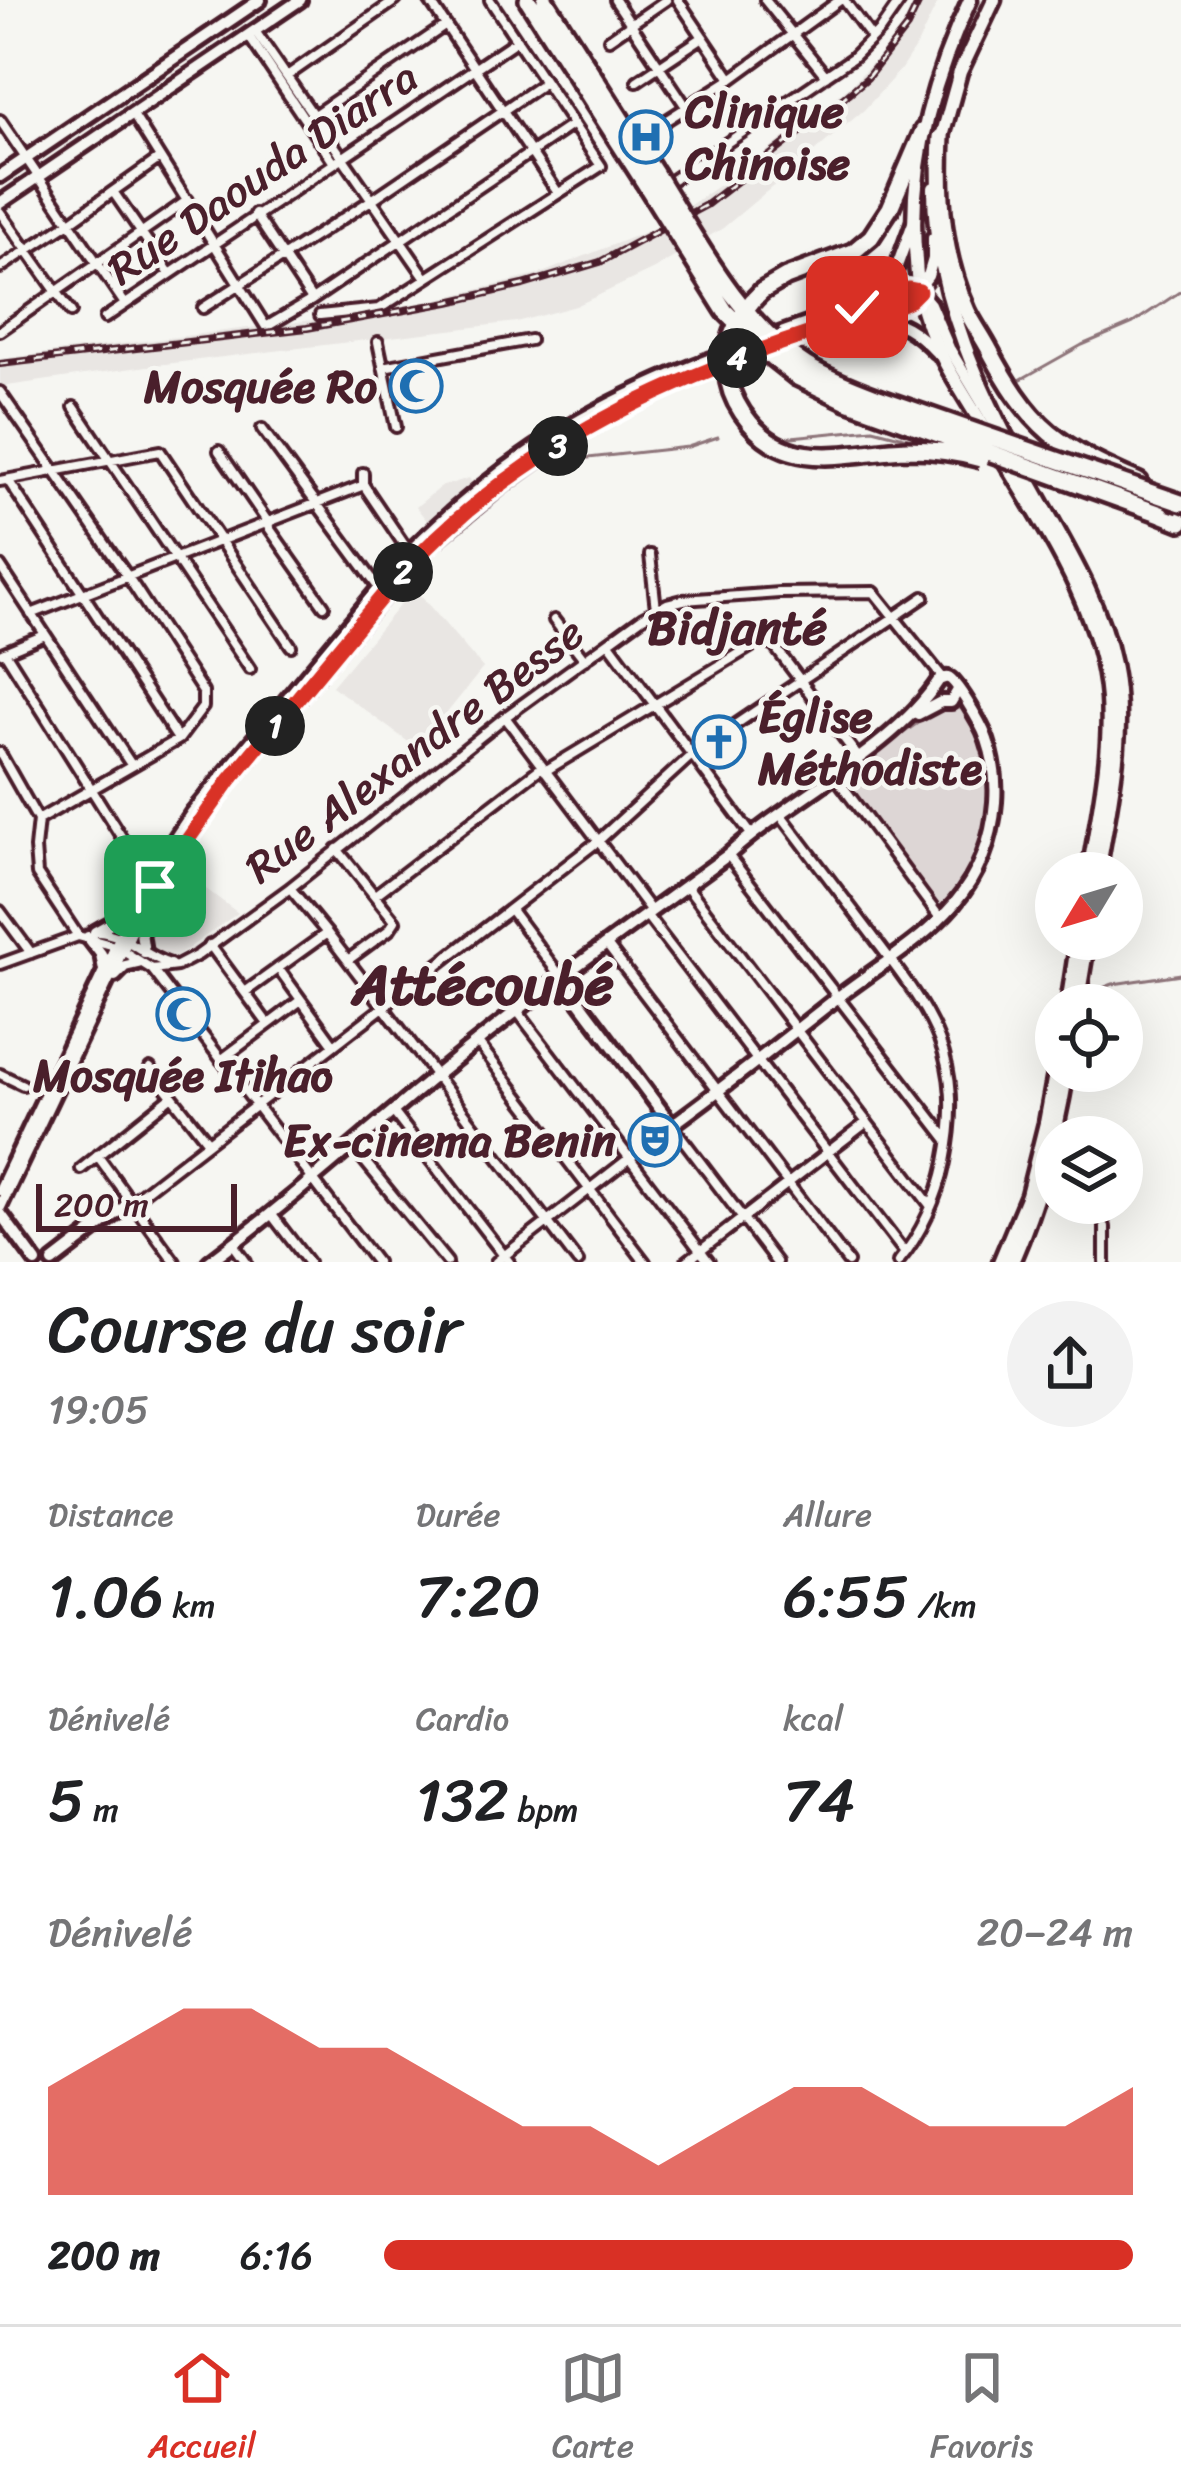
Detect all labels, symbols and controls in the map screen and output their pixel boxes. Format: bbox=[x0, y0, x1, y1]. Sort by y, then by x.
street label: Rue Daouda Diarra bbox=[90, 38, 435, 307]
place label: Clinique Chinoise bbox=[684, 72, 850, 204]
hospital icon: Clinique Chinoise bbox=[618, 109, 674, 165]
pin bbox=[806, 256, 908, 358]
icon: check bbox=[824, 274, 890, 340]
pin: 4 bbox=[707, 328, 767, 388]
text: 4 bbox=[727, 329, 747, 387]
place label: Mosquée Ro bbox=[143, 347, 377, 427]
mosque icon: Mosquée Ro bbox=[388, 358, 444, 414]
pin: 3 bbox=[528, 416, 588, 476]
text: 3 bbox=[549, 417, 567, 475]
pin: 2 bbox=[373, 542, 433, 602]
text: 2 bbox=[393, 543, 413, 601]
district label: Bidjanté bbox=[647, 585, 827, 670]
street label: Rue Alexandre Besse bbox=[227, 595, 602, 905]
place label: Église Méthodiste bbox=[757, 677, 982, 809]
pin: 1 bbox=[245, 696, 305, 756]
text: 1 bbox=[268, 697, 282, 755]
church icon: Église Méthodiste bbox=[691, 714, 747, 770]
pin bbox=[104, 835, 206, 937]
north arrow bbox=[1035, 852, 1143, 960]
map controls bbox=[1035, 852, 1143, 1224]
icon: arrive bbox=[122, 853, 188, 919]
district label: Attécoubé bbox=[350, 934, 614, 1035]
button: locate bbox=[1035, 984, 1143, 1092]
mosque icon: Mosquée Itihao bbox=[155, 986, 211, 1042]
place label: Mosquée Itihao bbox=[32, 1036, 333, 1116]
place label: Ex-cinema Benin bbox=[283, 1101, 617, 1181]
theatre icon: Ex-cinema Benin bbox=[627, 1112, 683, 1168]
button: layers bbox=[1035, 1116, 1143, 1224]
text: 200 m bbox=[54, 1176, 149, 1234]
scale bar bbox=[36, 1178, 237, 1231]
text: Course du soir bbox=[48, 1271, 461, 1388]
button: share bbox=[1007, 1301, 1133, 1427]
text: 19:05 bbox=[48, 1375, 149, 1444]
text: Distance bbox=[48, 1486, 173, 1544]
text: Durée bbox=[416, 1486, 501, 1544]
text: Allure bbox=[783, 1486, 872, 1544]
text: 1.06 bbox=[48, 1544, 164, 1650]
text: 7:20 bbox=[416, 1544, 541, 1650]
text: 6:55 bbox=[783, 1544, 909, 1650]
text: km bbox=[164, 1577, 215, 1635]
text: /km bbox=[909, 1577, 977, 1635]
text: Dénivelé bbox=[48, 1690, 170, 1748]
text: Cardio bbox=[416, 1690, 509, 1748]
text: kcal bbox=[783, 1690, 843, 1748]
text: 5 bbox=[48, 1748, 85, 1854]
text: 132 bbox=[416, 1748, 509, 1854]
text: 74 bbox=[783, 1748, 855, 1854]
text: m bbox=[85, 1781, 119, 1839]
text: bpm bbox=[509, 1781, 578, 1839]
text: Dénivelé bbox=[48, 1898, 193, 1967]
text: 20–24 m bbox=[977, 1898, 1133, 1967]
text: 200 m bbox=[48, 2221, 160, 2290]
text: 6:16 bbox=[240, 2221, 313, 2290]
tab: Accueil bbox=[148, 2345, 256, 2475]
tab: Carte bbox=[552, 2345, 634, 2475]
tab: Favoris bbox=[930, 2345, 1033, 2475]

